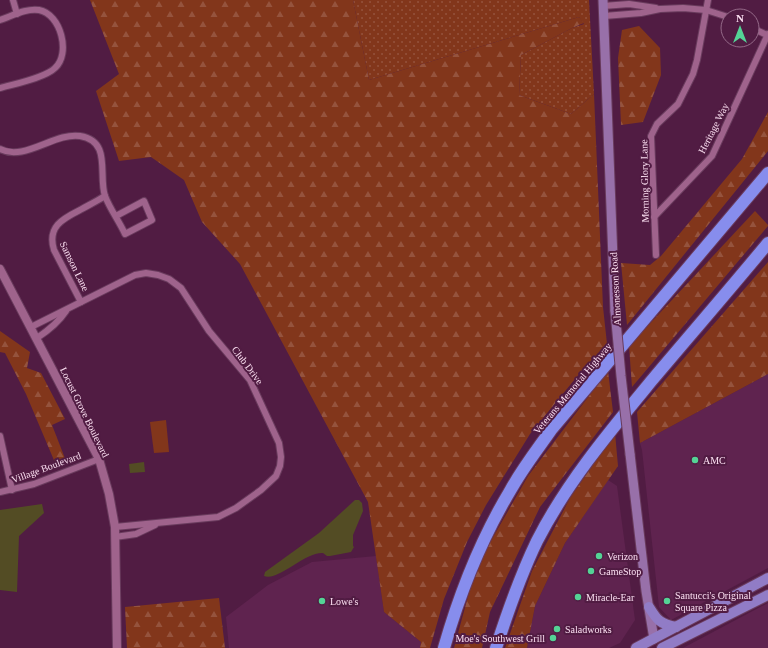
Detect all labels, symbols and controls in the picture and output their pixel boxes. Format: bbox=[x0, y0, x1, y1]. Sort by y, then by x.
north arrow bbox=[720, 8, 760, 48]
text: N bbox=[736, 12, 744, 24]
street label: Heritage Way bbox=[696, 101, 731, 155]
street label: Morning Glory Lane bbox=[638, 139, 651, 223]
street label: Samson Lane bbox=[58, 239, 92, 293]
street label: Almonesson Road bbox=[608, 252, 623, 326]
street label: Veterans Memorial Highway bbox=[531, 341, 614, 436]
street label: Club Drive bbox=[230, 344, 266, 387]
street label: Locust Grove Boulevard bbox=[58, 365, 111, 459]
street label: Village Boulevard bbox=[10, 450, 82, 485]
marker: AMC bbox=[690, 455, 700, 465]
place label: AMC bbox=[703, 455, 726, 466]
marker: Verizon bbox=[594, 551, 604, 561]
place label: Verizon bbox=[607, 551, 638, 562]
marker: GameStop bbox=[586, 566, 596, 576]
place label: GameStop bbox=[599, 566, 641, 577]
place label: Santucci's Original Square Pizza bbox=[675, 590, 751, 613]
marker: Miracle-Ear bbox=[573, 592, 583, 602]
place label: Miracle-Ear bbox=[586, 592, 635, 603]
marker: Lowe's bbox=[317, 596, 327, 606]
place label: Lowe's bbox=[330, 596, 359, 607]
marker: Santucci's Original Square Pizza bbox=[662, 596, 672, 606]
marker: Saladworks bbox=[552, 624, 562, 634]
place label: Saladworks bbox=[565, 624, 612, 635]
place label: Moe's Southwest Grill bbox=[455, 633, 545, 644]
marker: Moe's Southwest Grill bbox=[548, 633, 558, 643]

